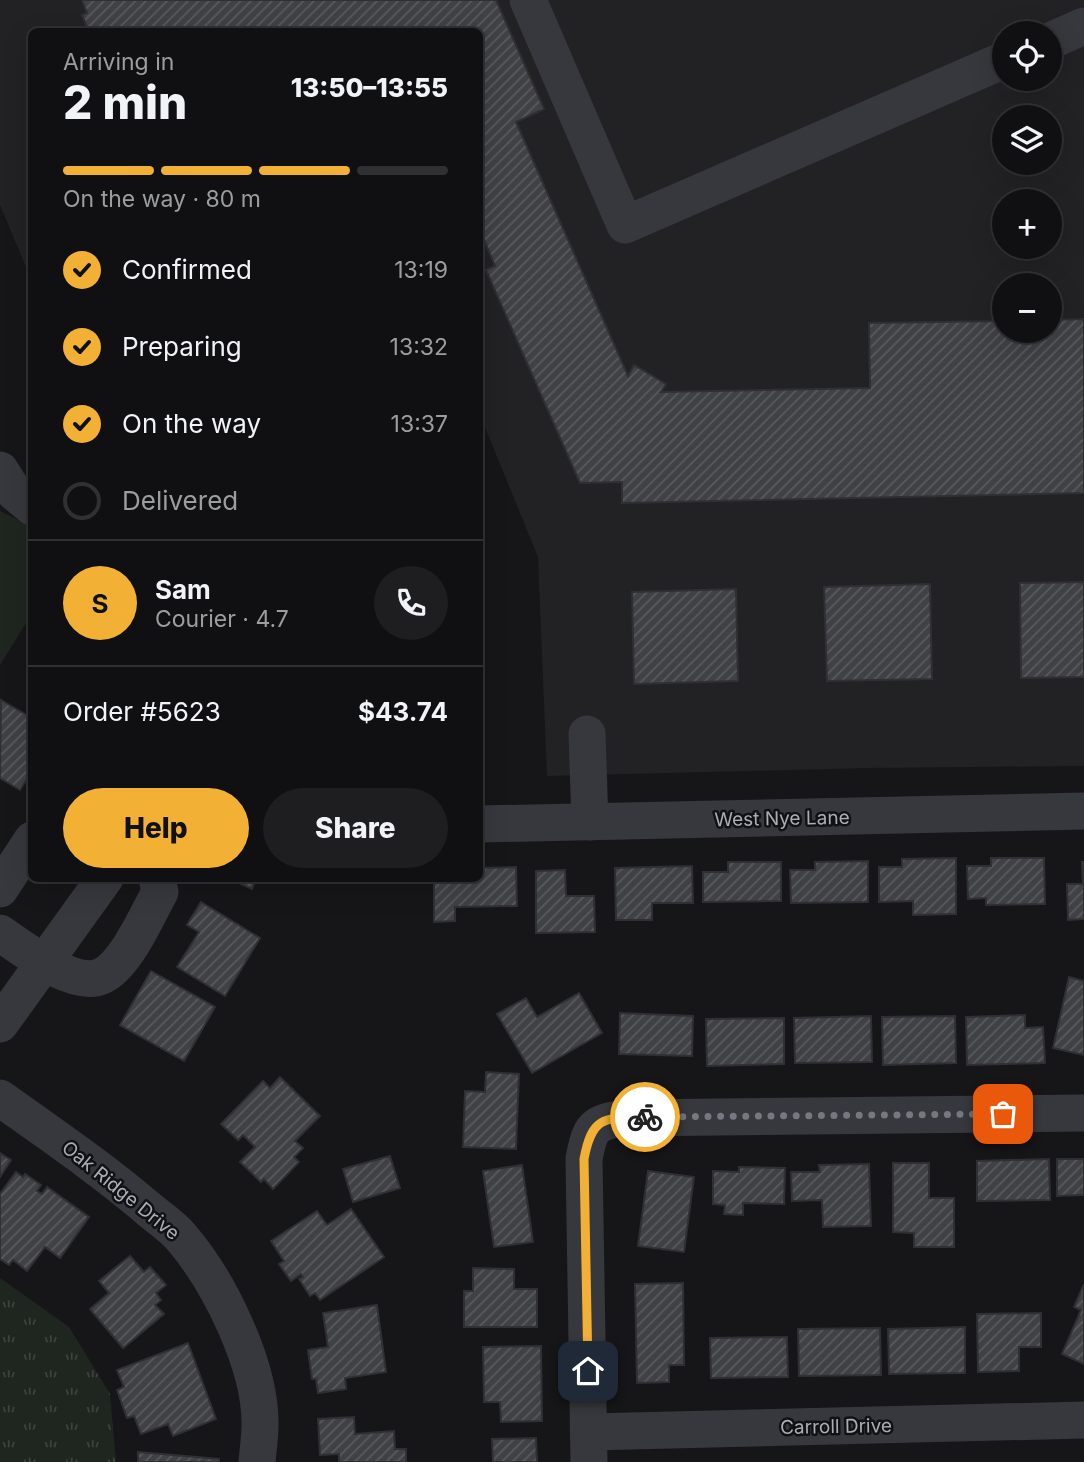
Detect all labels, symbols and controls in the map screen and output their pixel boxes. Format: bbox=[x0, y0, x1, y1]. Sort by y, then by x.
map controls bbox=[992, 21, 1062, 343]
button: locate bbox=[992, 21, 1062, 91]
text: Arriving in bbox=[63, 48, 174, 76]
text: 13:50–13:55 bbox=[291, 72, 448, 103]
text: 2 min bbox=[63, 74, 187, 130]
button: layers bbox=[992, 105, 1062, 175]
text: On the way · 80 m bbox=[63, 185, 261, 213]
button: + bbox=[992, 189, 1062, 259]
icon: check bbox=[63, 251, 101, 289]
text: Confirmed bbox=[122, 254, 252, 285]
text: 13:19 bbox=[394, 256, 448, 284]
button: − bbox=[992, 273, 1062, 343]
icon: check bbox=[63, 328, 101, 366]
text: Preparing bbox=[122, 331, 242, 362]
text: 13:32 bbox=[390, 333, 448, 361]
icon: check bbox=[63, 405, 101, 443]
text: On the way bbox=[122, 408, 261, 439]
text: 13:37 bbox=[391, 410, 448, 438]
text: Delivered bbox=[122, 485, 238, 516]
button: phone bbox=[374, 566, 448, 640]
text: Sam bbox=[155, 574, 211, 605]
text: S bbox=[91, 588, 109, 619]
text: Courier · 4.7 bbox=[155, 605, 289, 633]
text: Order #5623 bbox=[63, 696, 221, 727]
text: $43.74 bbox=[358, 696, 448, 727]
button: Help bbox=[63, 788, 249, 868]
button: Share bbox=[263, 788, 448, 868]
street label: West Nye Lane bbox=[714, 806, 850, 831]
courier bbox=[610, 1082, 680, 1152]
pin bbox=[973, 1084, 1033, 1144]
icon: bag bbox=[984, 1095, 1022, 1133]
icon: bike bbox=[626, 1098, 664, 1136]
street label: Oak Ridge Drive bbox=[57, 1136, 184, 1245]
pin bbox=[558, 1341, 618, 1401]
icon: home bbox=[569, 1352, 607, 1390]
street label: Carroll Drive bbox=[780, 1414, 892, 1439]

